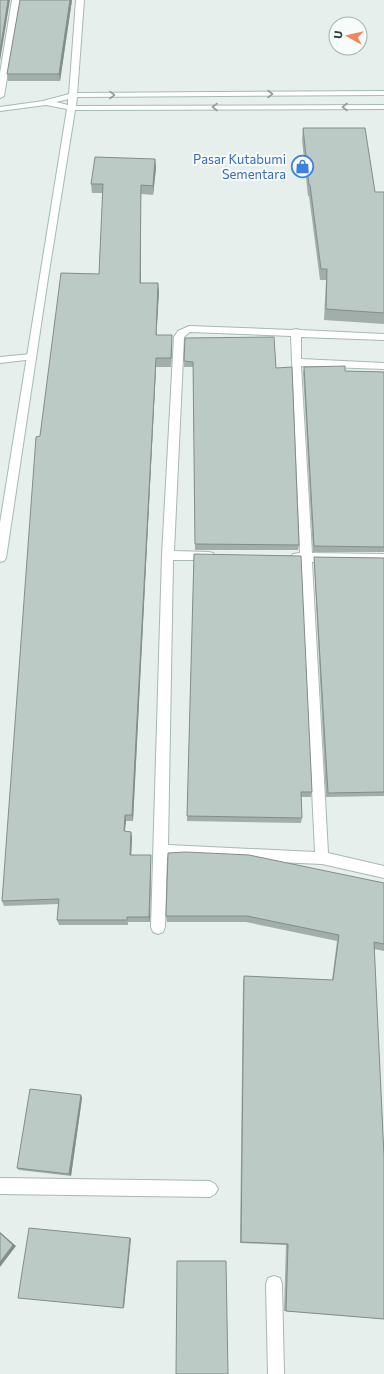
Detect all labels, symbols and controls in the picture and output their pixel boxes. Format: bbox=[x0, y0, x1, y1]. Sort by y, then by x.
north arrow bbox=[328, 16, 368, 56]
text: U bbox=[331, 30, 345, 39]
one-way arrow bbox=[267, 90, 273, 98]
one-way arrow bbox=[109, 91, 115, 99]
one-way arrow bbox=[212, 103, 218, 111]
one-way arrow bbox=[342, 103, 348, 111]
place label: Pasar Kutabumi Sementara bbox=[193, 151, 286, 182]
shop icon: Pasar Kutabumi Sementara bbox=[289, 153, 315, 179]

